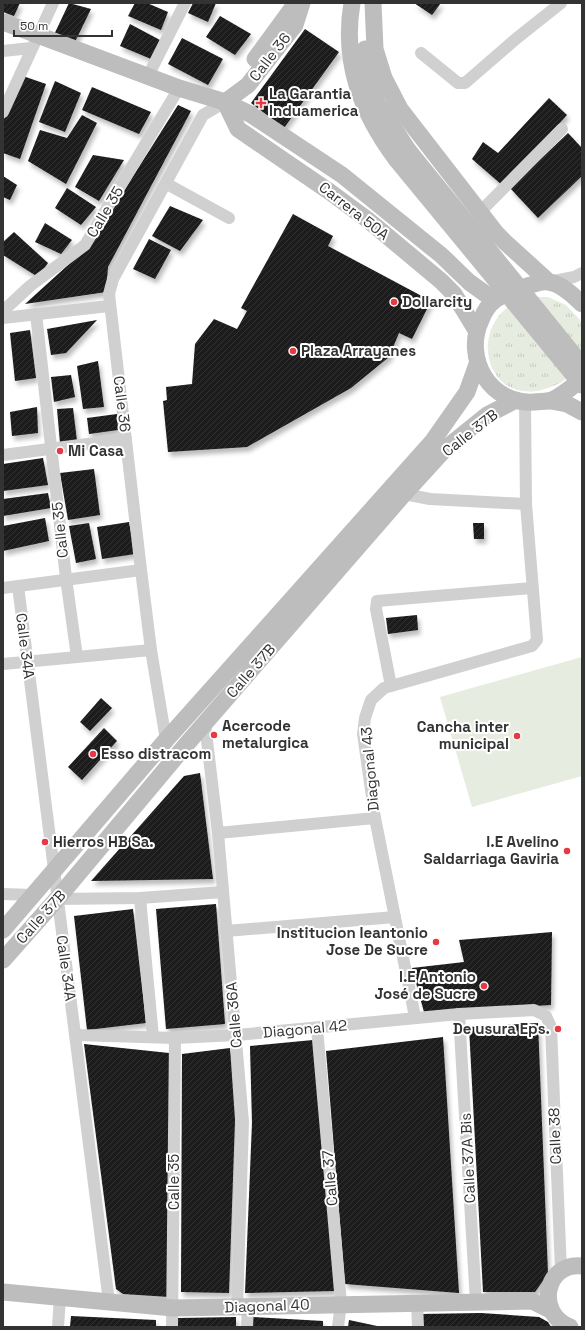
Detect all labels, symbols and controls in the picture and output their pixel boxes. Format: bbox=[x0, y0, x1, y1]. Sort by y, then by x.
scale bar bbox=[14, 12, 112, 38]
text: 50 m bbox=[20, 18, 48, 34]
street label: Calle 36 bbox=[245, 29, 295, 85]
place label: La Garantia Induamerica bbox=[269, 84, 359, 120]
marker: La Garantia Induamerica bbox=[256, 98, 266, 108]
street label: Carrera 50A bbox=[315, 177, 394, 244]
street label: Calle 35 bbox=[82, 183, 127, 241]
place label: Dollarcity bbox=[402, 292, 472, 311]
marker: Dollarcity bbox=[389, 297, 399, 307]
place label: Plaza Arrayanes bbox=[301, 341, 416, 360]
marker: Plaza Arrayanes bbox=[288, 346, 298, 356]
street label: Calle 36 bbox=[110, 375, 135, 433]
street label: Calle 37B bbox=[438, 405, 502, 460]
place label: Mi Casa bbox=[68, 441, 124, 460]
marker: Mi Casa bbox=[55, 446, 65, 456]
street label: Calle 35 bbox=[47, 501, 72, 559]
street label: Calle 34A bbox=[12, 612, 39, 681]
street label: Calle 37B bbox=[222, 640, 279, 702]
place label: Acercode metalurgica bbox=[222, 716, 309, 752]
place label: Cancha inter municipal bbox=[417, 717, 509, 753]
street label: Diagonal 43 bbox=[356, 726, 383, 812]
marker: Acercode metalurgica bbox=[209, 730, 219, 740]
marker: Cancha inter municipal bbox=[512, 731, 522, 741]
place label: Esso distracom bbox=[101, 744, 211, 763]
marker: Esso distracom bbox=[88, 749, 98, 759]
place label: Hierros HB Sa. bbox=[53, 832, 154, 851]
place label: I.E Avelino Saldarriaga Gaviria bbox=[424, 832, 559, 868]
marker: Hierros HB Sa. bbox=[40, 837, 50, 847]
marker: I.E Avelino Saldarriaga Gaviria bbox=[562, 846, 572, 856]
street label: Calle 37B bbox=[12, 886, 70, 947]
place label: Institucion Ieantonio Jose De Sucre bbox=[277, 923, 428, 959]
street label: Calle 34A bbox=[52, 934, 81, 1003]
marker: Institucion Ieantonio Jose De Sucre bbox=[431, 937, 441, 947]
place label: I.E Antonio José de Sucre bbox=[374, 967, 476, 1003]
street label: Calle 36A bbox=[221, 981, 246, 1049]
marker: I.E Antonio José de Sucre bbox=[479, 981, 489, 991]
street label: Diagonal 42 bbox=[262, 1015, 348, 1042]
place label: De usura Eps. bbox=[453, 1019, 550, 1038]
marker: De usura Eps. bbox=[553, 1024, 563, 1034]
street label: Calle 38 bbox=[544, 1107, 565, 1165]
street label: Calle 37A Bis bbox=[456, 1112, 479, 1204]
street label: Calle 37 bbox=[318, 1149, 341, 1207]
street label: Calle 35 bbox=[164, 1154, 183, 1210]
street label: Diagonal 40 bbox=[224, 1295, 310, 1316]

